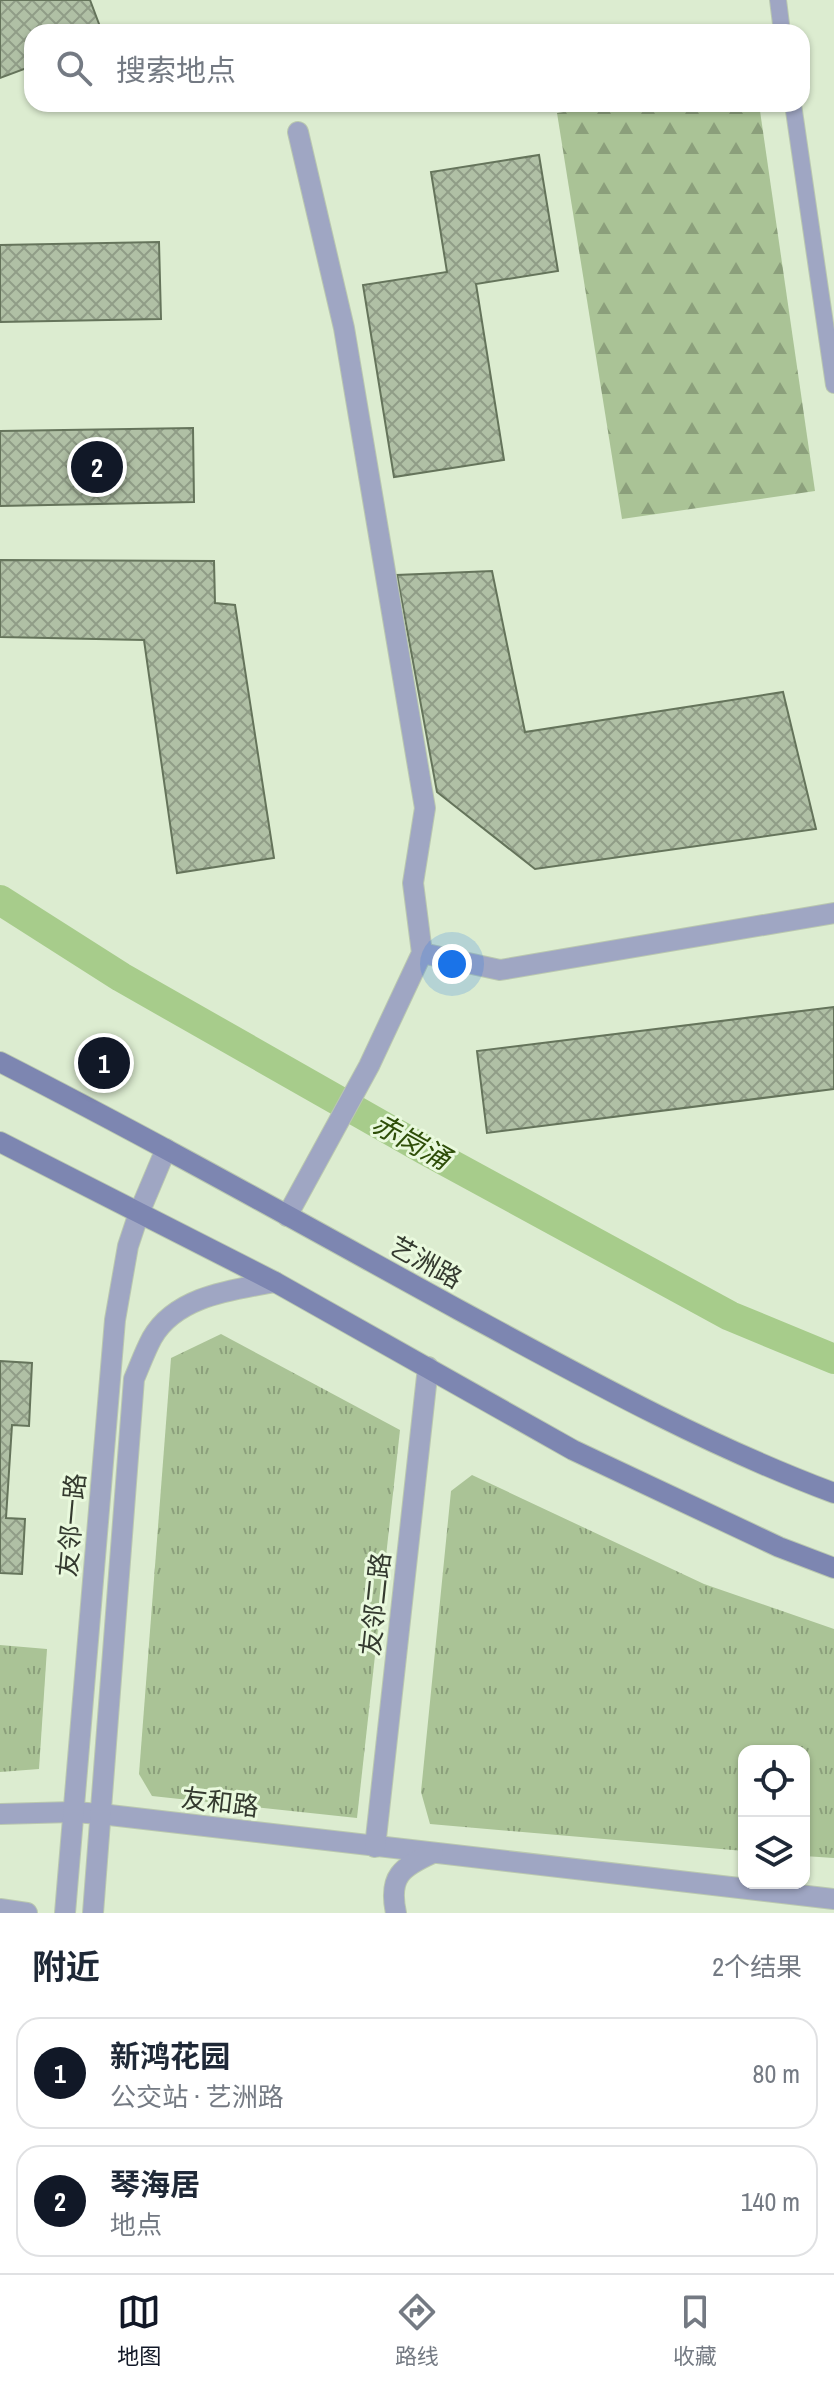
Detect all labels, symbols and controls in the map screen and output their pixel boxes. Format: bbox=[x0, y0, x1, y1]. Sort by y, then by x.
search box bbox=[24, 24, 810, 112]
icon: search bbox=[52, 46, 96, 90]
text: 搜索地点 bbox=[116, 50, 236, 90]
pin: 2 bbox=[71, 437, 123, 497]
your location bbox=[432, 944, 472, 984]
pin: 1 bbox=[78, 1033, 130, 1093]
water label: 赤岗涌 bbox=[365, 1104, 460, 1179]
street label: 艺洲路 bbox=[383, 1228, 469, 1296]
street label: 友邻一路 bbox=[49, 1472, 93, 1578]
street label: 友邻二路 bbox=[352, 1550, 398, 1658]
map controls bbox=[738, 1745, 810, 1889]
button: locate bbox=[738, 1745, 810, 1817]
street label: 友和路 bbox=[179, 1780, 261, 1824]
button: layers bbox=[738, 1817, 810, 1889]
text: 附近 bbox=[32, 1944, 100, 1990]
text: 2个结果 bbox=[712, 1949, 802, 1984]
text: 新鸿花园 bbox=[110, 2036, 230, 2076]
text: 1 bbox=[54, 2056, 66, 2091]
text: 80 m bbox=[753, 2056, 800, 2091]
text: 公交站 · 艺洲路 bbox=[110, 2079, 284, 2114]
text: 琴海居 bbox=[110, 2164, 200, 2204]
text: 2 bbox=[54, 2184, 66, 2219]
text: 140 m bbox=[741, 2184, 800, 2219]
text: 地点 bbox=[110, 2207, 162, 2242]
tab: 地图 bbox=[117, 2290, 161, 2371]
tab: 路线 bbox=[395, 2290, 439, 2371]
tab: 收藏 bbox=[673, 2290, 717, 2371]

